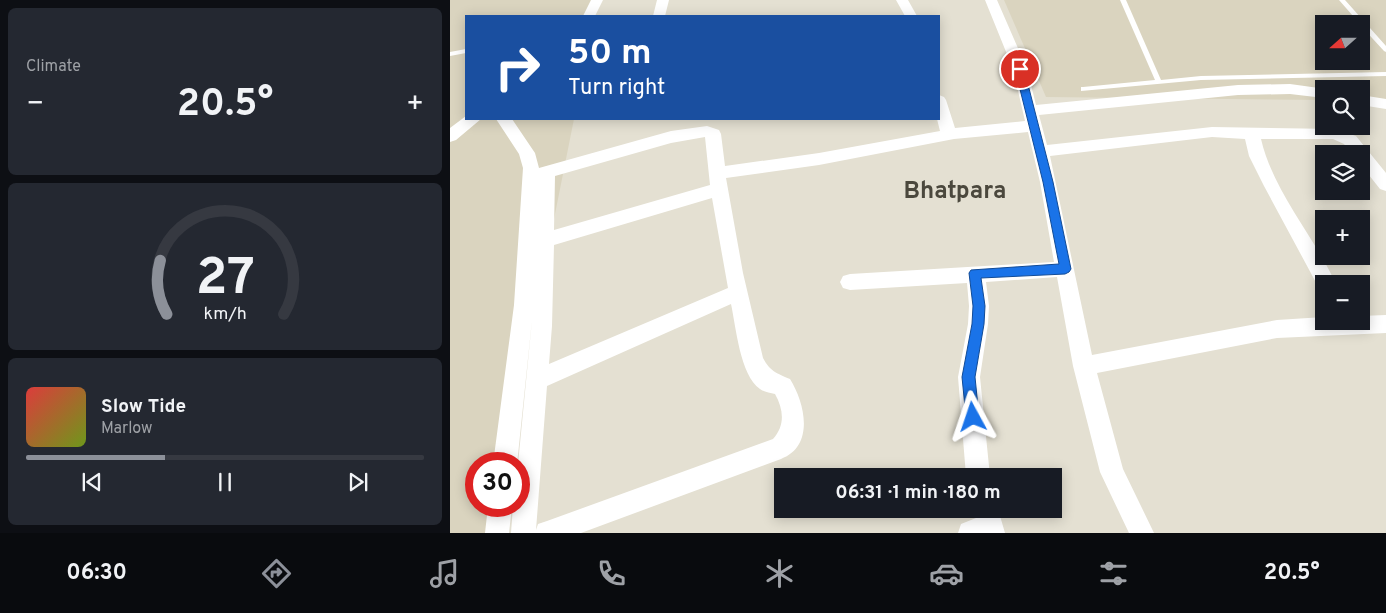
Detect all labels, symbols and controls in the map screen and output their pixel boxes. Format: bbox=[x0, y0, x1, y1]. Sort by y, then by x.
north arrow bbox=[1315, 15, 1370, 70]
map controls bbox=[1315, 15, 1370, 330]
text: 50 m bbox=[568, 32, 652, 76]
icon: right bbox=[485, 35, 550, 100]
pin bbox=[999, 48, 1041, 90]
icon: arrive bbox=[1006, 55, 1034, 83]
text: Climate bbox=[26, 57, 81, 77]
text: Turn right bbox=[568, 75, 665, 102]
button: search bbox=[1315, 80, 1370, 135]
text: 20.5° bbox=[177, 81, 273, 130]
text: − bbox=[26, 87, 44, 123]
text: + bbox=[406, 87, 424, 123]
button: layers bbox=[1315, 145, 1370, 200]
district label: Bhatpara bbox=[904, 177, 1006, 207]
button: + bbox=[1315, 210, 1370, 265]
text: 27 bbox=[195, 247, 255, 313]
button: − bbox=[1315, 275, 1370, 330]
text: km/h bbox=[203, 303, 247, 326]
position arrow bbox=[946, 390, 998, 442]
text: Slow Tide bbox=[101, 395, 186, 419]
text: Marlow bbox=[101, 419, 153, 439]
speed limit sign: 30 bbox=[465, 452, 530, 517]
icon: previous bbox=[78, 468, 106, 496]
icon: pause bbox=[211, 468, 239, 496]
icon: next bbox=[344, 468, 372, 496]
text: 06:31 · 1 min · 180 m bbox=[835, 481, 1001, 505]
icon: directions bbox=[259, 556, 294, 591]
icon: music bbox=[427, 556, 462, 591]
icon: phone bbox=[594, 556, 629, 591]
icon: climate bbox=[762, 556, 797, 591]
icon: car bbox=[929, 556, 964, 591]
icon: filters bbox=[1096, 556, 1131, 591]
text: 06:30 bbox=[66, 560, 127, 587]
text: 20.5° bbox=[1264, 560, 1320, 587]

